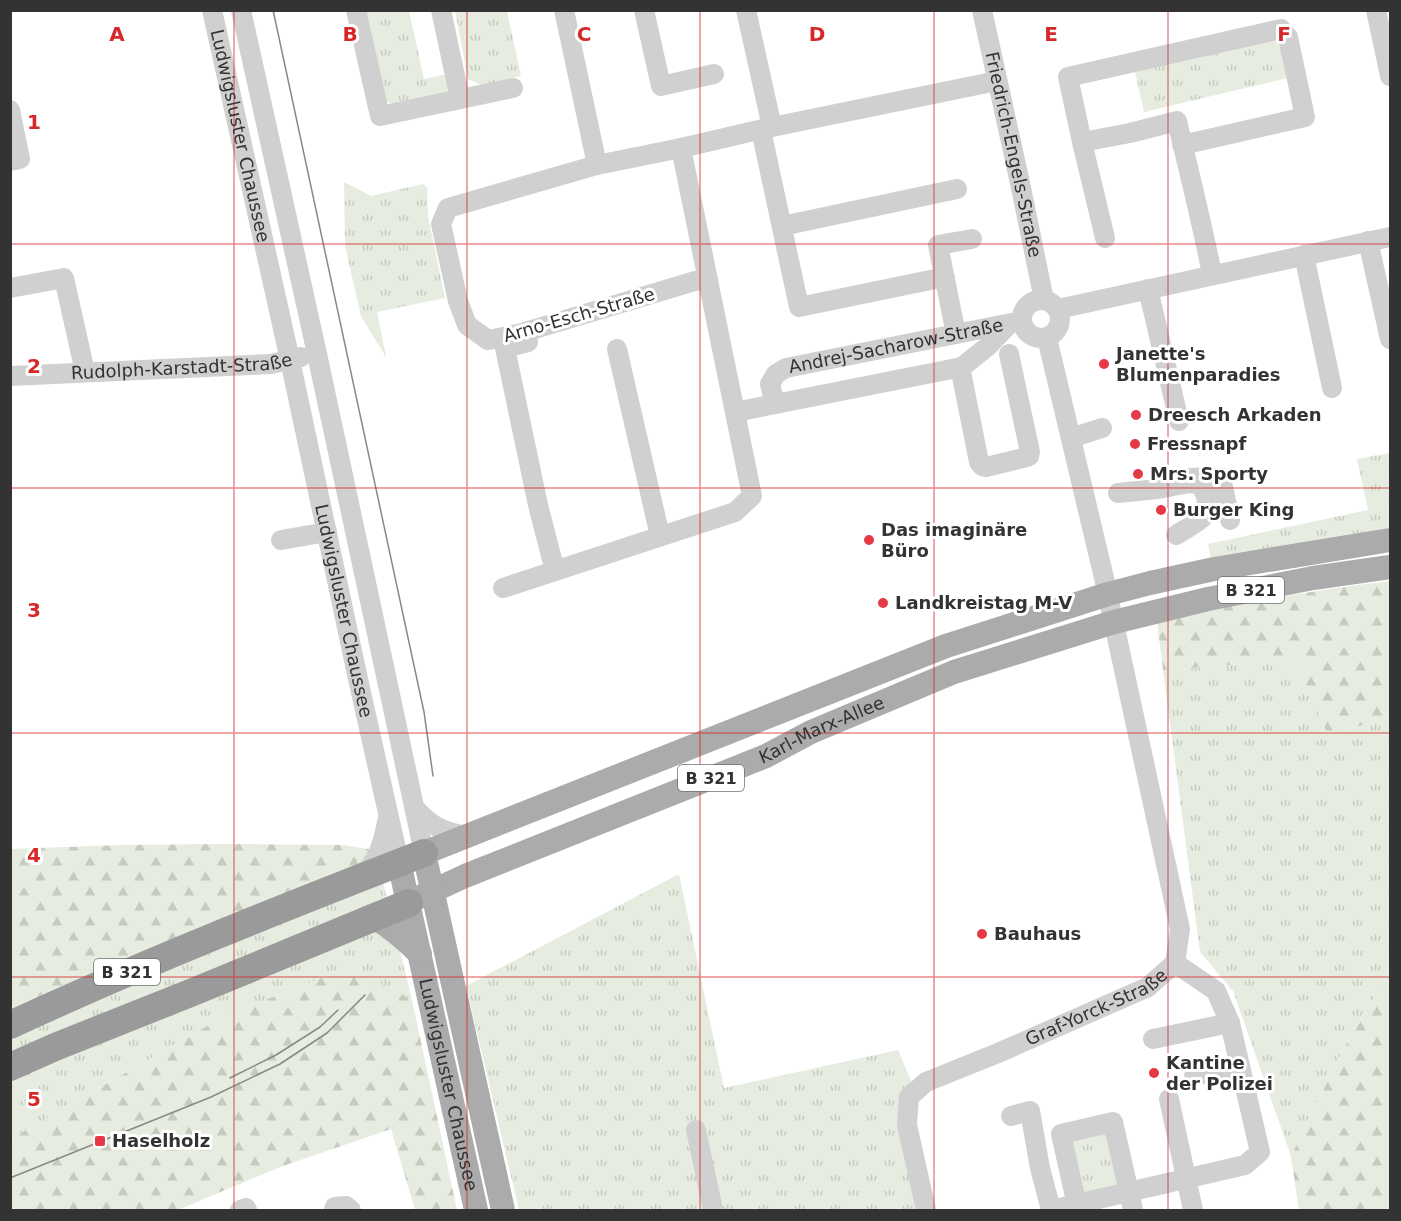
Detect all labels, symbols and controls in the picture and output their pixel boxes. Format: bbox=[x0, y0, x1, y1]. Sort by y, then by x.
text: A bbox=[109, 22, 125, 46]
text: B bbox=[342, 22, 358, 46]
text: C bbox=[577, 22, 591, 46]
text: D bbox=[809, 22, 825, 46]
text: E bbox=[1044, 22, 1058, 46]
text: F bbox=[1277, 22, 1291, 46]
street label: Ludwigsluster Chaussee bbox=[207, 27, 274, 244]
street label: Friedrich-Engels-Straße bbox=[981, 50, 1046, 259]
text: 1 bbox=[27, 110, 41, 134]
street label: Arno-Esch-Straße bbox=[501, 283, 657, 346]
street label: Andrej-Sacharow-Straße bbox=[787, 314, 1005, 377]
place label: Janette's Blumenparadies bbox=[1114, 343, 1281, 385]
street label: Rudolph-Karstadt-Straße bbox=[71, 348, 294, 383]
text: 2 bbox=[27, 354, 41, 378]
marker: Janette's Blumenparadies bbox=[1097, 357, 1111, 371]
place label: Dreesch Arkaden bbox=[1148, 404, 1322, 425]
marker: Dreesch Arkaden bbox=[1129, 408, 1143, 422]
place label: Fressnapf bbox=[1147, 433, 1247, 454]
marker: Fressnapf bbox=[1128, 437, 1142, 451]
place label: Mrs. Sporty bbox=[1150, 463, 1268, 484]
marker: Mrs. Sporty bbox=[1131, 467, 1145, 481]
place label: Burger King bbox=[1173, 499, 1294, 520]
street label: Ludwigsluster Chaussee bbox=[311, 502, 377, 719]
marker: Burger King bbox=[1154, 503, 1168, 517]
place label: Das imaginäre Büro bbox=[881, 519, 1027, 561]
marker: Das imaginäre Büro bbox=[862, 533, 876, 547]
road number: B 321 bbox=[1218, 577, 1284, 603]
place label: Landkreistag M-V bbox=[895, 592, 1072, 613]
marker: Landkreistag M-V bbox=[876, 596, 890, 610]
text: 3 bbox=[27, 598, 41, 622]
street label: Karl-Marx-Allee bbox=[756, 692, 887, 768]
road number: B 321 bbox=[678, 765, 744, 791]
text: 4 bbox=[27, 843, 41, 867]
place label: Bauhaus bbox=[994, 923, 1081, 944]
marker: Bauhaus bbox=[975, 927, 989, 941]
road number: B 321 bbox=[94, 959, 160, 985]
street label: Graf-Yorck-Straße bbox=[1022, 964, 1171, 1050]
street label: Ludwigsluster Chaussee bbox=[415, 976, 483, 1193]
place label: Kantine der Polizei bbox=[1166, 1052, 1273, 1094]
marker: Kantine der Polizei bbox=[1147, 1066, 1161, 1080]
text: 5 bbox=[27, 1087, 41, 1111]
place label: Haselholz bbox=[112, 1130, 210, 1151]
marker: Haselholz bbox=[93, 1134, 107, 1148]

